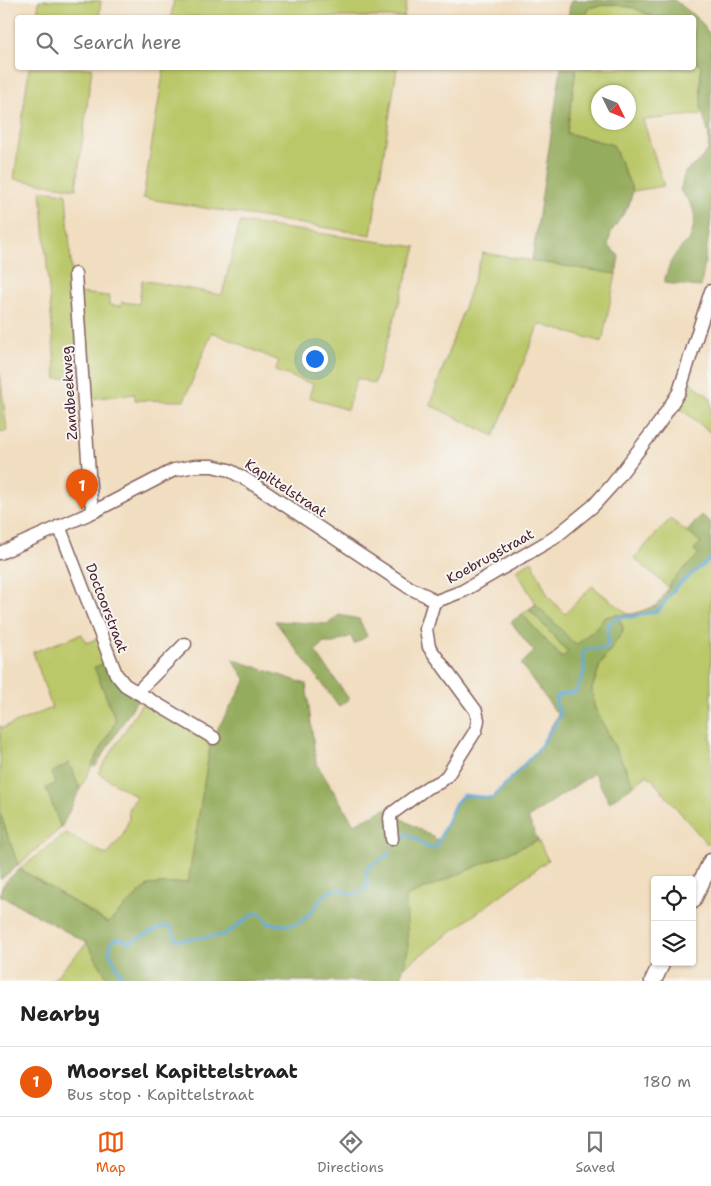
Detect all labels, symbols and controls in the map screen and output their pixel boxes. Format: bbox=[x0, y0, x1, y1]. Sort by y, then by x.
search box bbox=[15, 15, 696, 70]
icon: search bbox=[33, 29, 61, 57]
text: Search here bbox=[73, 30, 182, 55]
north arrow bbox=[591, 85, 636, 130]
street label: Zandbeekweg bbox=[57, 345, 81, 441]
your location bbox=[302, 346, 328, 372]
street label: Kapittelstraat bbox=[242, 455, 330, 521]
pin: 1 bbox=[66, 469, 98, 510]
street label: Koebrugstraat bbox=[443, 525, 537, 587]
street label: Doctoorstraat bbox=[82, 561, 132, 655]
map controls bbox=[651, 876, 696, 966]
button: locate bbox=[651, 876, 696, 921]
button: layers bbox=[651, 921, 696, 966]
text: Nearby bbox=[20, 1000, 100, 1028]
text: Moorsel Kapittelstraat bbox=[67, 1059, 298, 1084]
text: 1 bbox=[32, 1071, 40, 1092]
text: 180 m bbox=[643, 1071, 691, 1092]
text: Bus stop · Kapittelstraat bbox=[67, 1084, 255, 1105]
tab: Map bbox=[96, 1128, 126, 1176]
tab: Directions bbox=[317, 1128, 384, 1176]
tab: Saved bbox=[576, 1128, 615, 1176]

